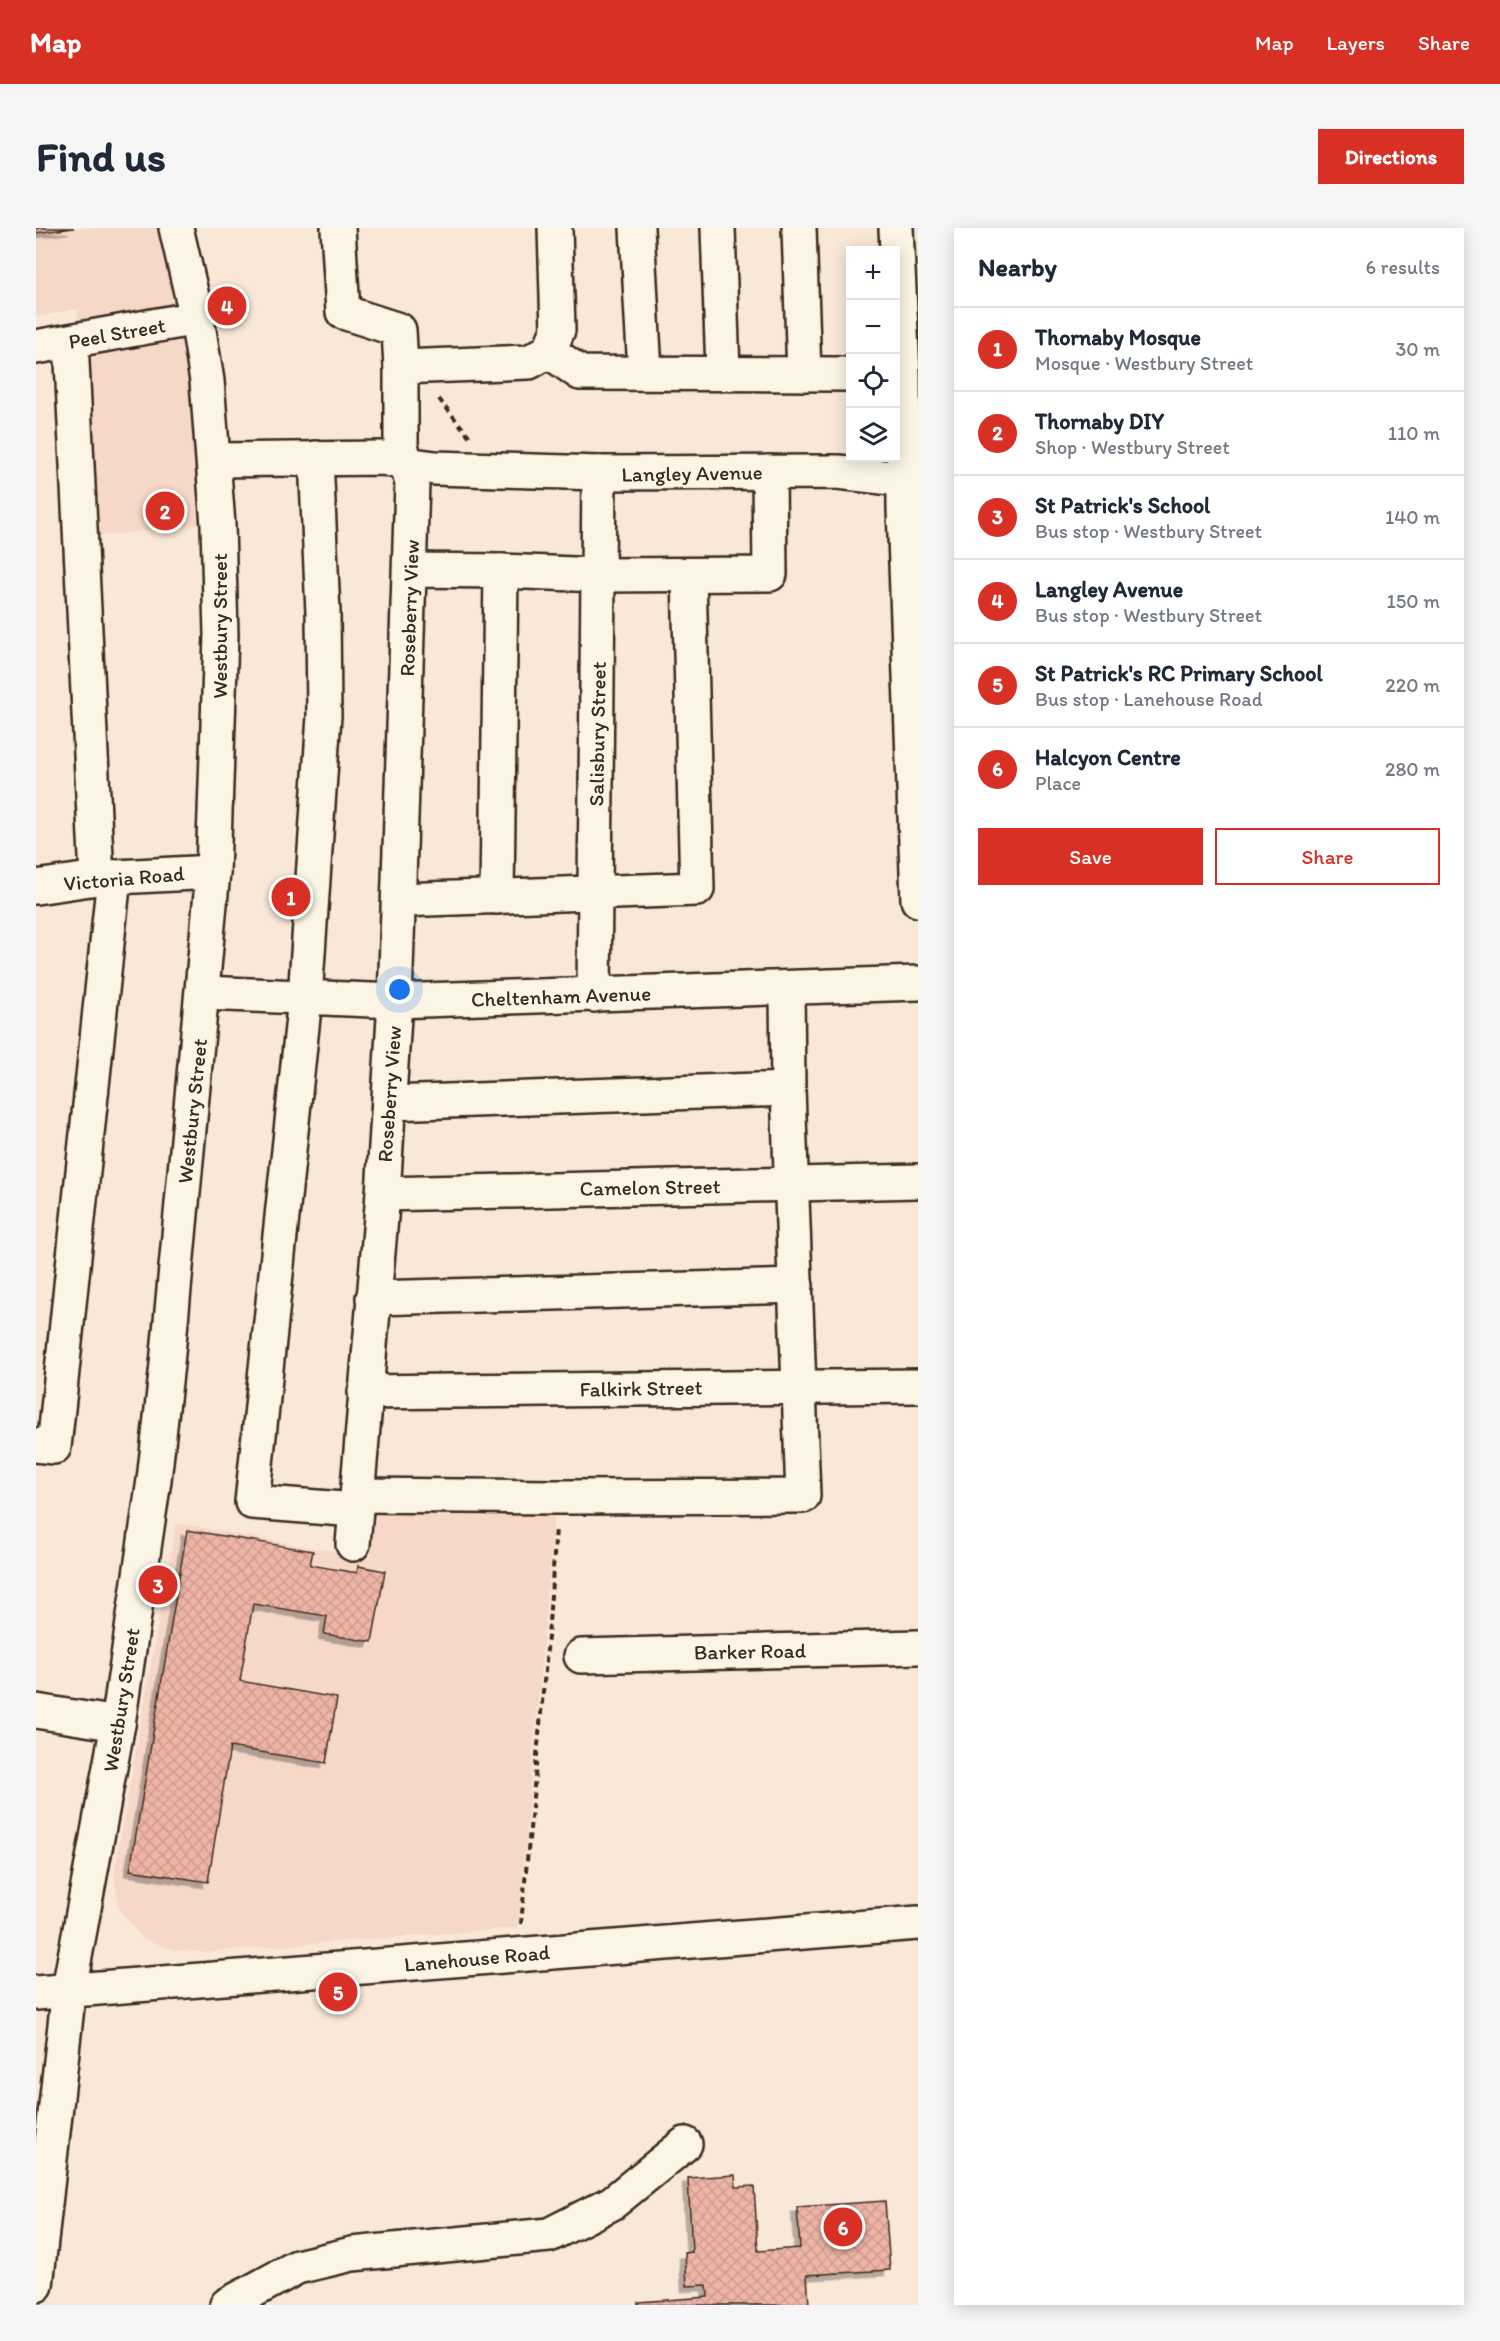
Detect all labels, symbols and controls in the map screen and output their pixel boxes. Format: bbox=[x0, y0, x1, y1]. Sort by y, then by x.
text: Map bbox=[30, 25, 81, 59]
text: Map bbox=[1255, 30, 1294, 55]
text: Layers bbox=[1327, 30, 1385, 55]
text: Share bbox=[1418, 30, 1470, 55]
button: Directions bbox=[1318, 129, 1464, 184]
text: Find us bbox=[36, 131, 166, 182]
map controls bbox=[846, 246, 900, 462]
button: + bbox=[846, 246, 900, 300]
text: Nearby bbox=[978, 251, 1057, 283]
text: 6 results bbox=[1366, 255, 1440, 279]
pin: 4 bbox=[208, 284, 246, 328]
button: − bbox=[846, 300, 900, 354]
street label: Peel Street bbox=[67, 312, 168, 354]
text: Thornaby Mosque bbox=[1035, 324, 1201, 351]
text: 1 bbox=[993, 337, 1002, 361]
text: 30 m bbox=[1395, 337, 1440, 361]
text: Mosque · Westbury Street bbox=[1035, 351, 1253, 375]
button: locate bbox=[846, 354, 900, 408]
button: layers bbox=[846, 408, 900, 462]
text: Thornaby DIY bbox=[1035, 408, 1164, 435]
text: 2 bbox=[992, 421, 1003, 445]
text: 110 m bbox=[1388, 421, 1440, 445]
text: Shop · Westbury Street bbox=[1035, 435, 1230, 459]
street label: Langley Avenue bbox=[621, 459, 763, 487]
pin: 2 bbox=[146, 488, 184, 534]
text: St Patrick's School bbox=[1035, 492, 1210, 519]
text: 3 bbox=[992, 505, 1003, 529]
text: 140 m bbox=[1385, 505, 1440, 529]
text: Bus stop · Westbury Street bbox=[1035, 519, 1262, 543]
street label: Roseberry View bbox=[394, 539, 424, 677]
street label: Westbury Street bbox=[207, 553, 232, 699]
text: Langley Avenue bbox=[1035, 576, 1183, 603]
text: 4 bbox=[991, 589, 1004, 613]
text: 150 m bbox=[1387, 589, 1440, 613]
text: Bus stop · Westbury Street bbox=[1035, 603, 1262, 627]
text: St Patrick's RC Primary School bbox=[1035, 660, 1323, 687]
street label: Salisbury Street bbox=[583, 661, 611, 807]
text: 5 bbox=[992, 673, 1003, 697]
text: 220 m bbox=[1385, 673, 1440, 697]
text: Bus stop · Lanehouse Road bbox=[1035, 687, 1263, 711]
text: Halcyon Centre bbox=[1035, 744, 1181, 771]
text: 6 bbox=[992, 757, 1003, 781]
text: 280 m bbox=[1385, 757, 1440, 781]
text: Place bbox=[1035, 771, 1081, 795]
button: Save bbox=[978, 828, 1203, 885]
button: Share bbox=[1215, 828, 1440, 885]
street label: Victoria Road bbox=[62, 860, 186, 896]
pin: 1 bbox=[272, 874, 310, 920]
your location bbox=[385, 975, 414, 1004]
street label: Cheltenham Avenue bbox=[471, 980, 651, 1012]
street label: Roseberry View bbox=[372, 1025, 406, 1163]
street label: Westbury Street bbox=[172, 1037, 212, 1185]
street label: Camelon Street bbox=[579, 1173, 721, 1201]
street label: Falkirk Street bbox=[579, 1374, 703, 1402]
pin: 3 bbox=[138, 1562, 178, 1608]
street label: Westbury Street bbox=[97, 1626, 145, 1774]
street label: Barker Road bbox=[694, 1638, 807, 1664]
street label: Lanehouse Road bbox=[403, 1939, 551, 1977]
pin: 5 bbox=[318, 1970, 358, 2014]
pin: 6 bbox=[824, 2204, 862, 2250]

